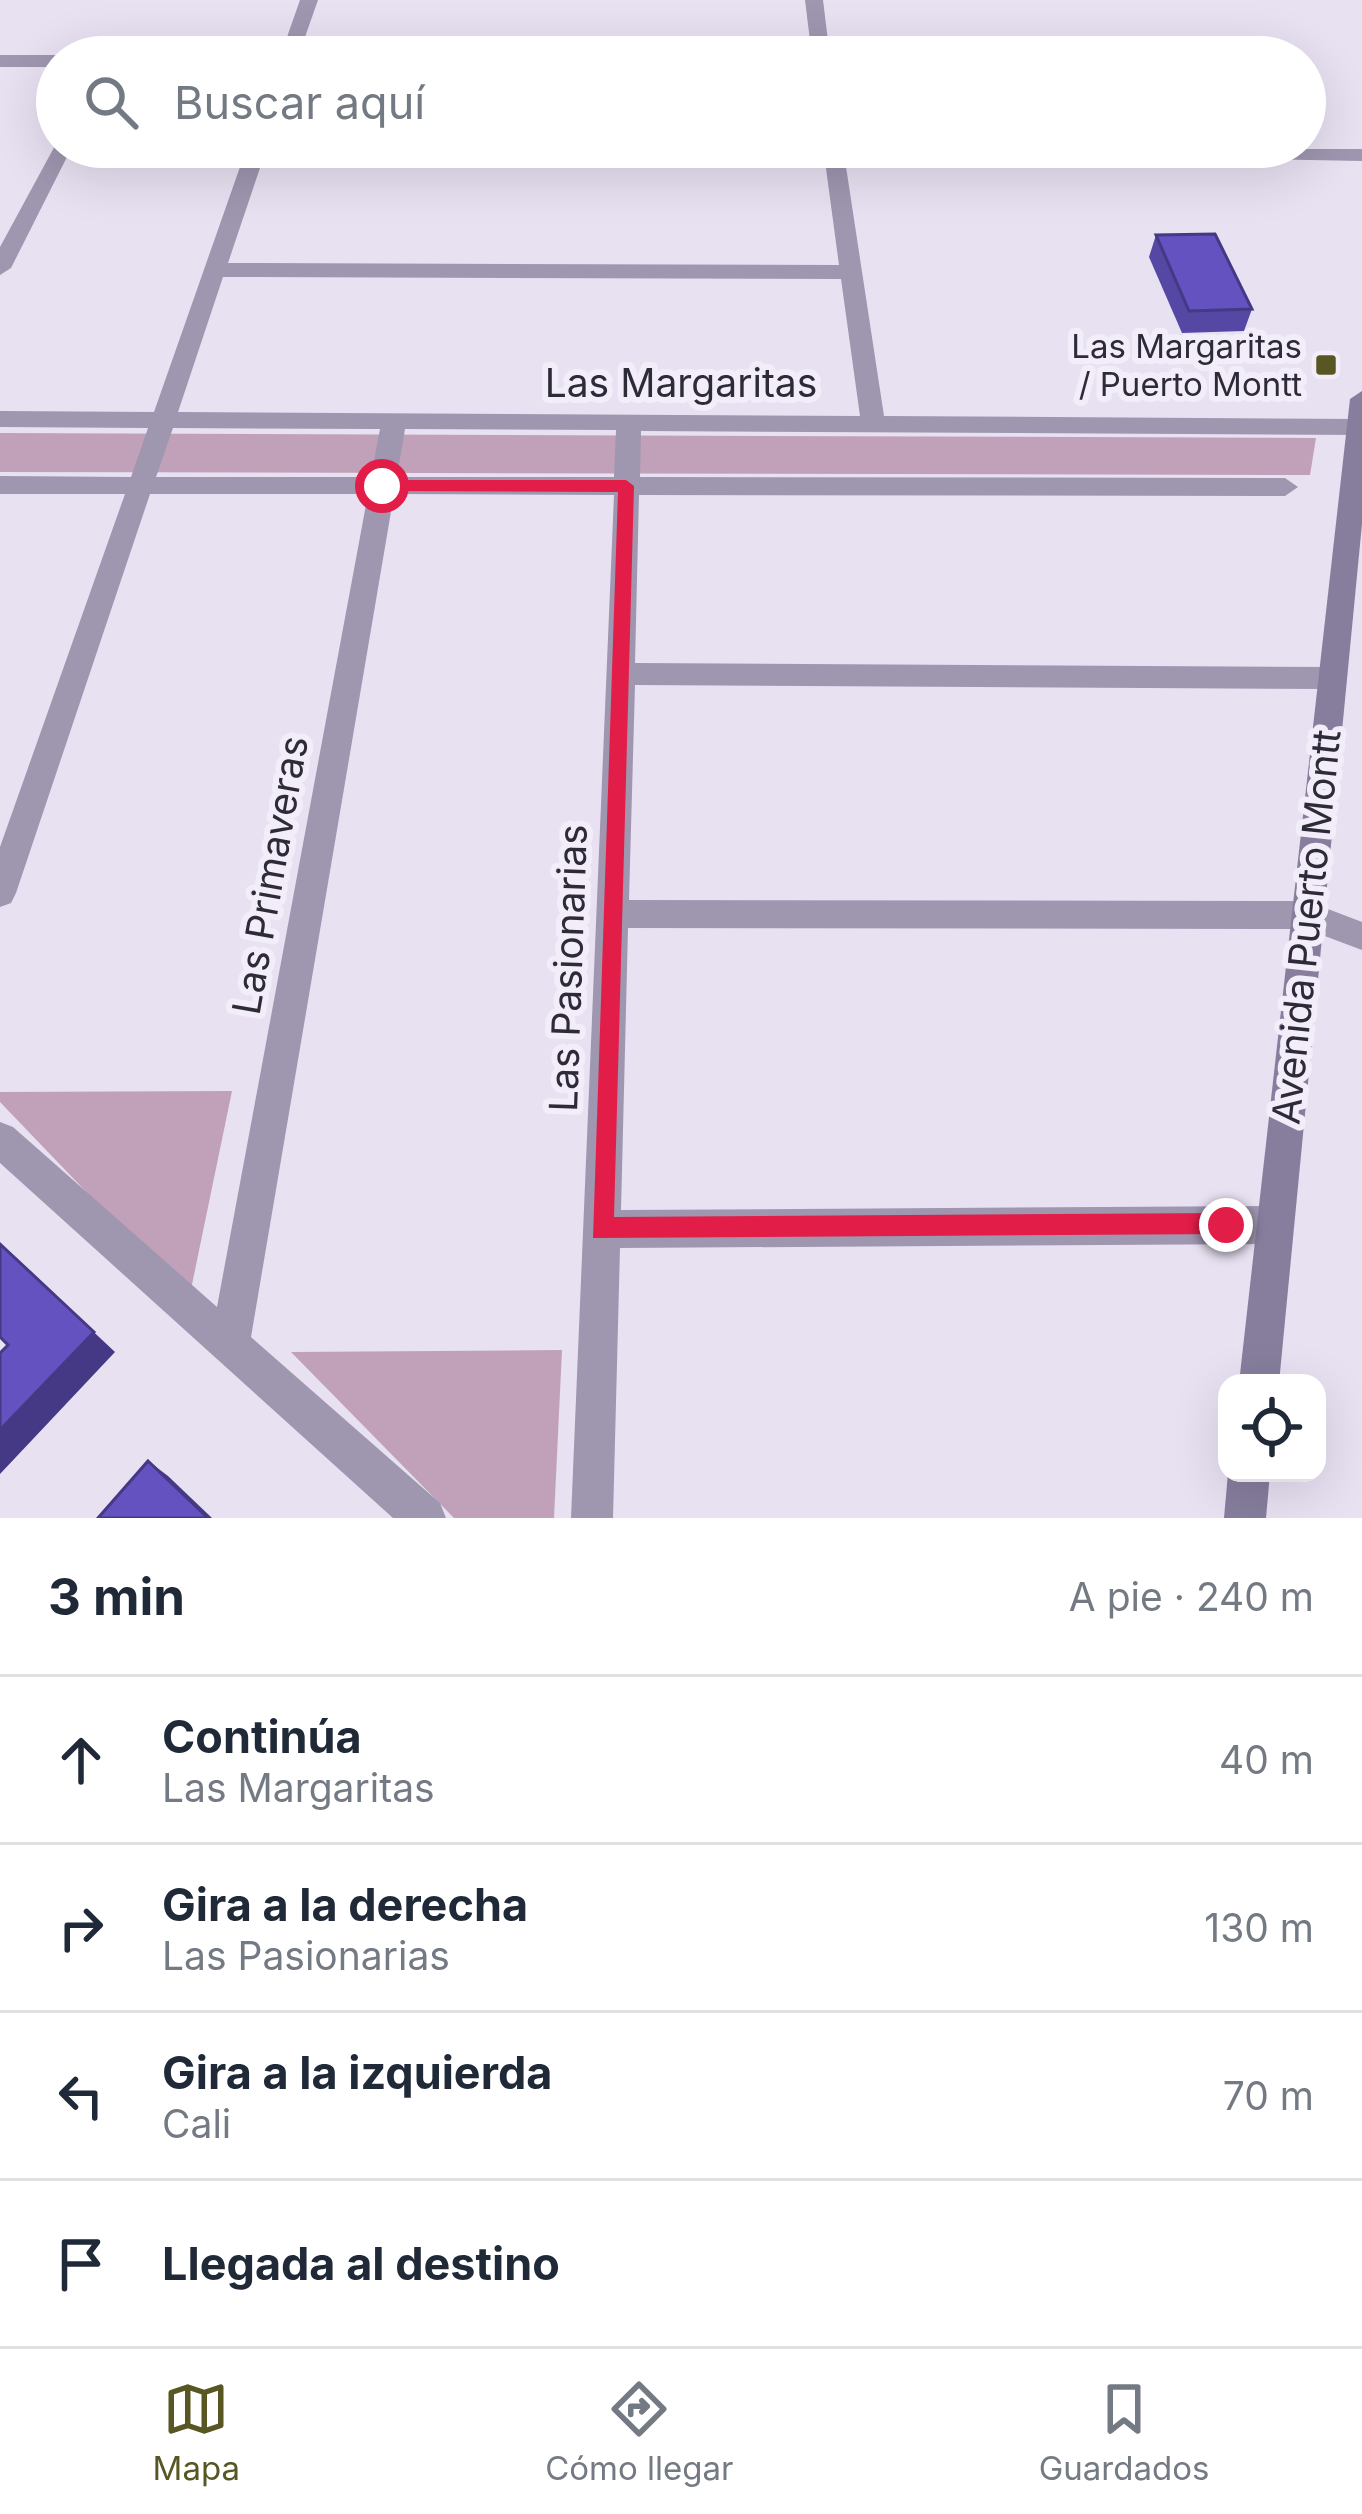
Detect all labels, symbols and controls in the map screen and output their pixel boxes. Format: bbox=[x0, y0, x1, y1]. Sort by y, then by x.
search box bbox=[36, 36, 1326, 168]
icon: search bbox=[78, 69, 144, 135]
text: Buscar aquí bbox=[174, 75, 425, 130]
place label: Las Margaritas / Puerto Montt bbox=[1071, 326, 1302, 404]
marker: Las Margaritas / Puerto Montt bbox=[1313, 352, 1339, 378]
street label: Las Margaritas bbox=[545, 359, 817, 406]
route start bbox=[355, 459, 409, 513]
street label: Avenida Puerto Montt bbox=[1261, 727, 1350, 1126]
street label: Las Primaveras bbox=[222, 732, 317, 1018]
street label: Las Pasionarias bbox=[539, 823, 596, 1113]
route end bbox=[1199, 1198, 1253, 1252]
map controls bbox=[1218, 1374, 1326, 1482]
button: locate bbox=[1218, 1374, 1326, 1482]
text: 3 min bbox=[48, 1566, 185, 1627]
text: A pie · 240 m bbox=[1069, 1573, 1314, 1620]
text: Continúa bbox=[162, 1709, 362, 1764]
icon: ahead bbox=[48, 1727, 114, 1793]
text: 40 m bbox=[1219, 1736, 1314, 1783]
text: Las Margaritas bbox=[162, 1764, 435, 1811]
text: Gira a la derecha bbox=[162, 1877, 528, 1932]
icon: right bbox=[48, 1895, 114, 1961]
text: 130 m bbox=[1204, 1904, 1314, 1951]
text: Las Pasionarias bbox=[162, 1932, 450, 1979]
text: Gira a la izquierda bbox=[162, 2045, 552, 2100]
icon: left bbox=[48, 2063, 114, 2129]
text: 70 m bbox=[1223, 2072, 1314, 2119]
text: Cali bbox=[162, 2100, 231, 2147]
icon: arrive bbox=[48, 2231, 114, 2297]
text: Llegada al destino bbox=[162, 2236, 560, 2291]
tab: Mapa bbox=[153, 2376, 240, 2488]
tab: Cómo llegar bbox=[545, 2376, 733, 2488]
tab: Guardados bbox=[1039, 2376, 1209, 2488]

